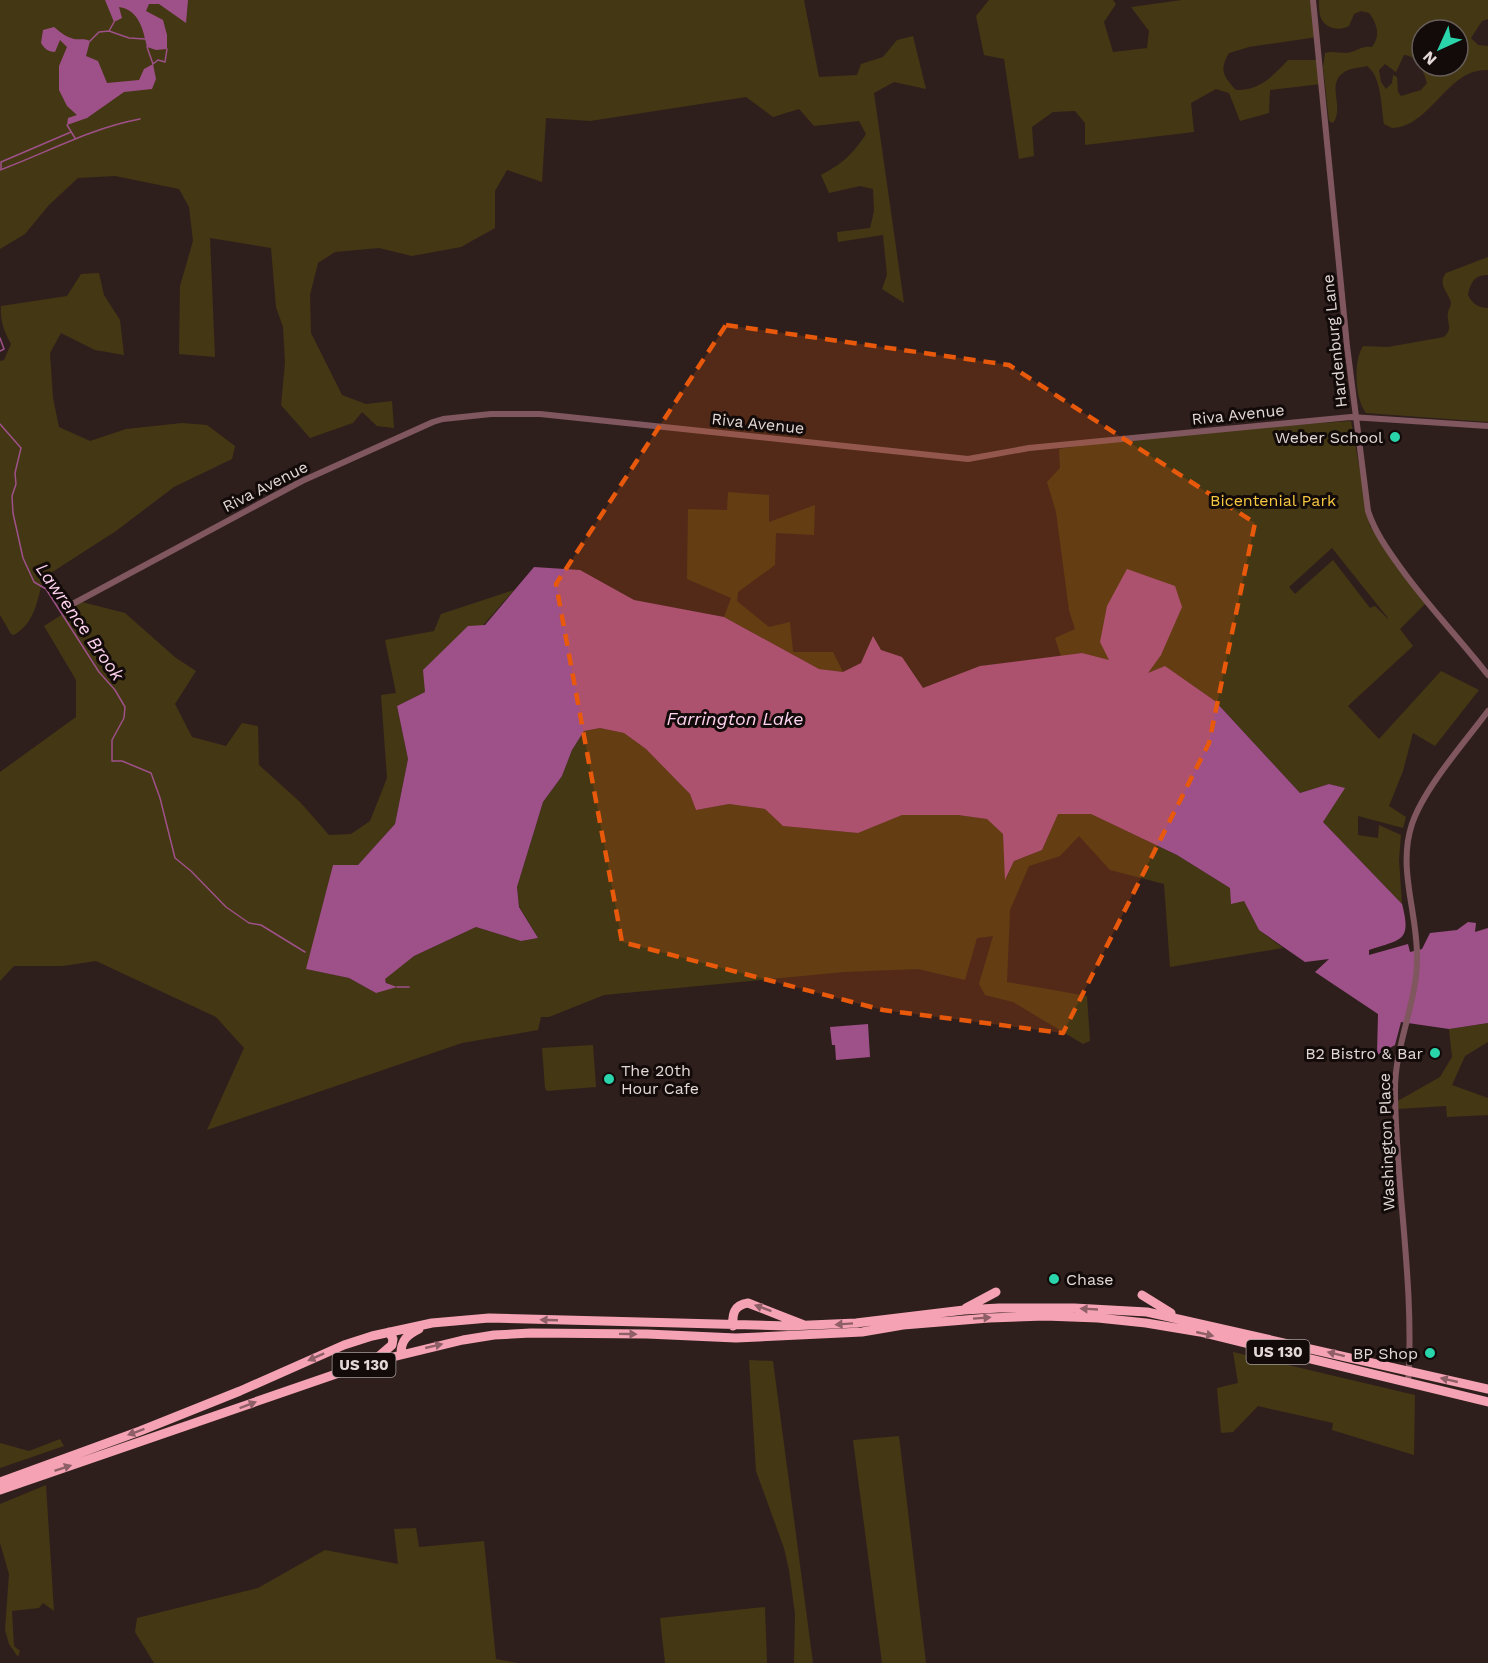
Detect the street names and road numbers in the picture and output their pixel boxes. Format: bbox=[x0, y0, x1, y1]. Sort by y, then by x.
street label: Hardenburg Lane bbox=[1318, 273, 1351, 409]
street label: Riva Avenue bbox=[1191, 400, 1285, 429]
street label: Riva Avenue bbox=[711, 409, 805, 438]
street label: Riva Avenue bbox=[219, 457, 311, 516]
street label: Washington Place bbox=[1375, 1073, 1398, 1211]
road number: US 130 bbox=[1246, 1340, 1310, 1364]
road number: US 130 bbox=[332, 1353, 395, 1377]

